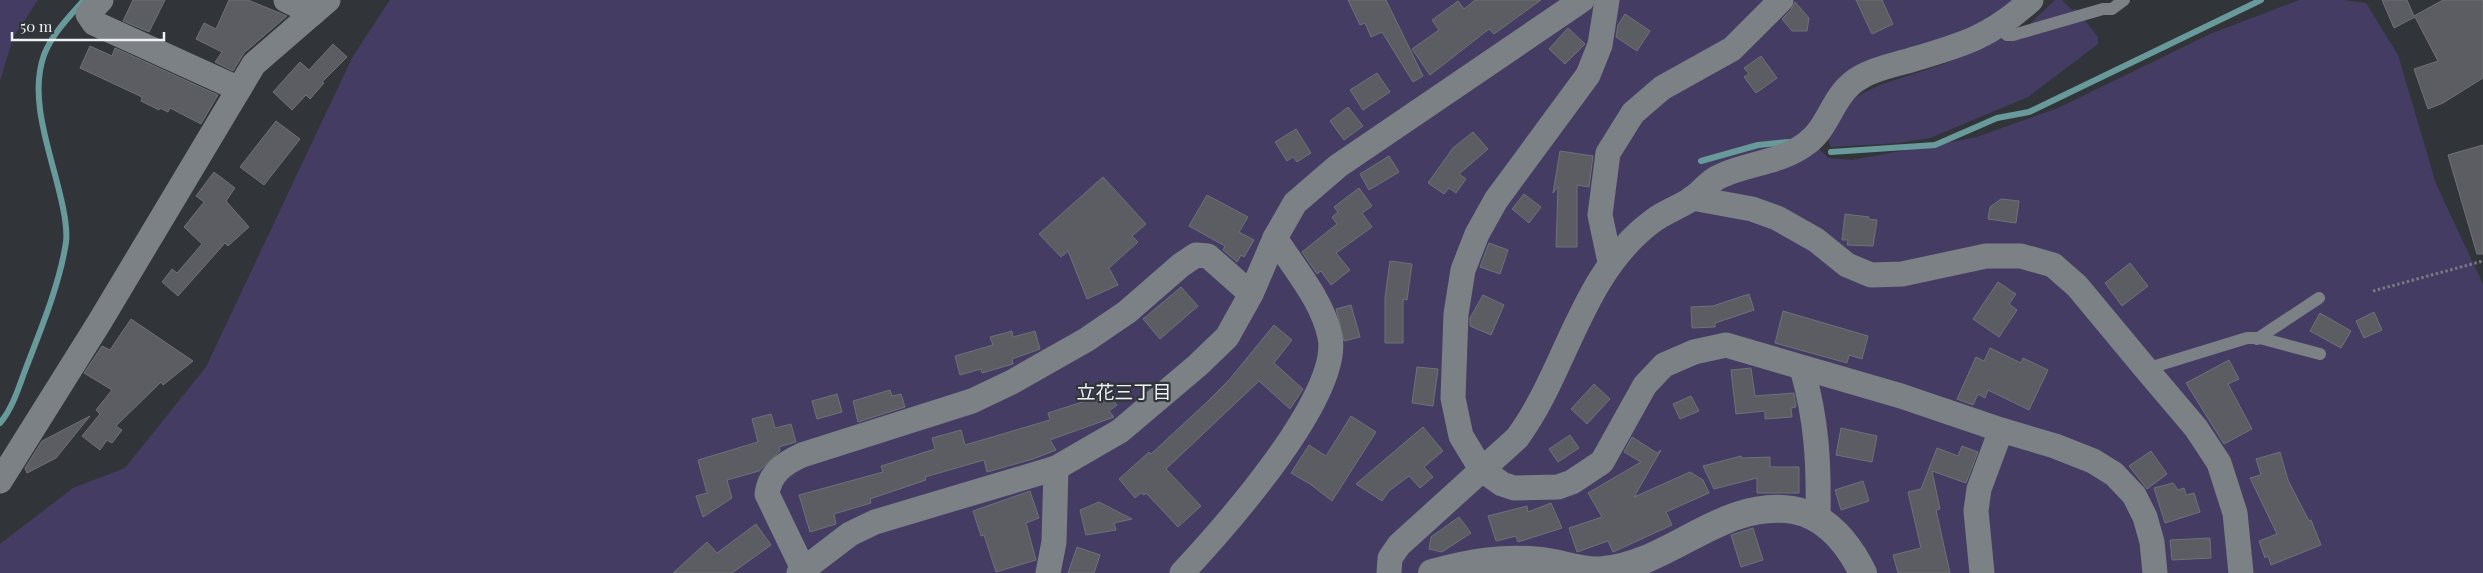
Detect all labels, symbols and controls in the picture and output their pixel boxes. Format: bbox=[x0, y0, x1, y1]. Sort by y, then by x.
scale bar bbox=[12, 10, 165, 42]
text: 50 m bbox=[20, 16, 53, 36]
district label: 立花三丁目 bbox=[1076, 378, 1172, 404]

